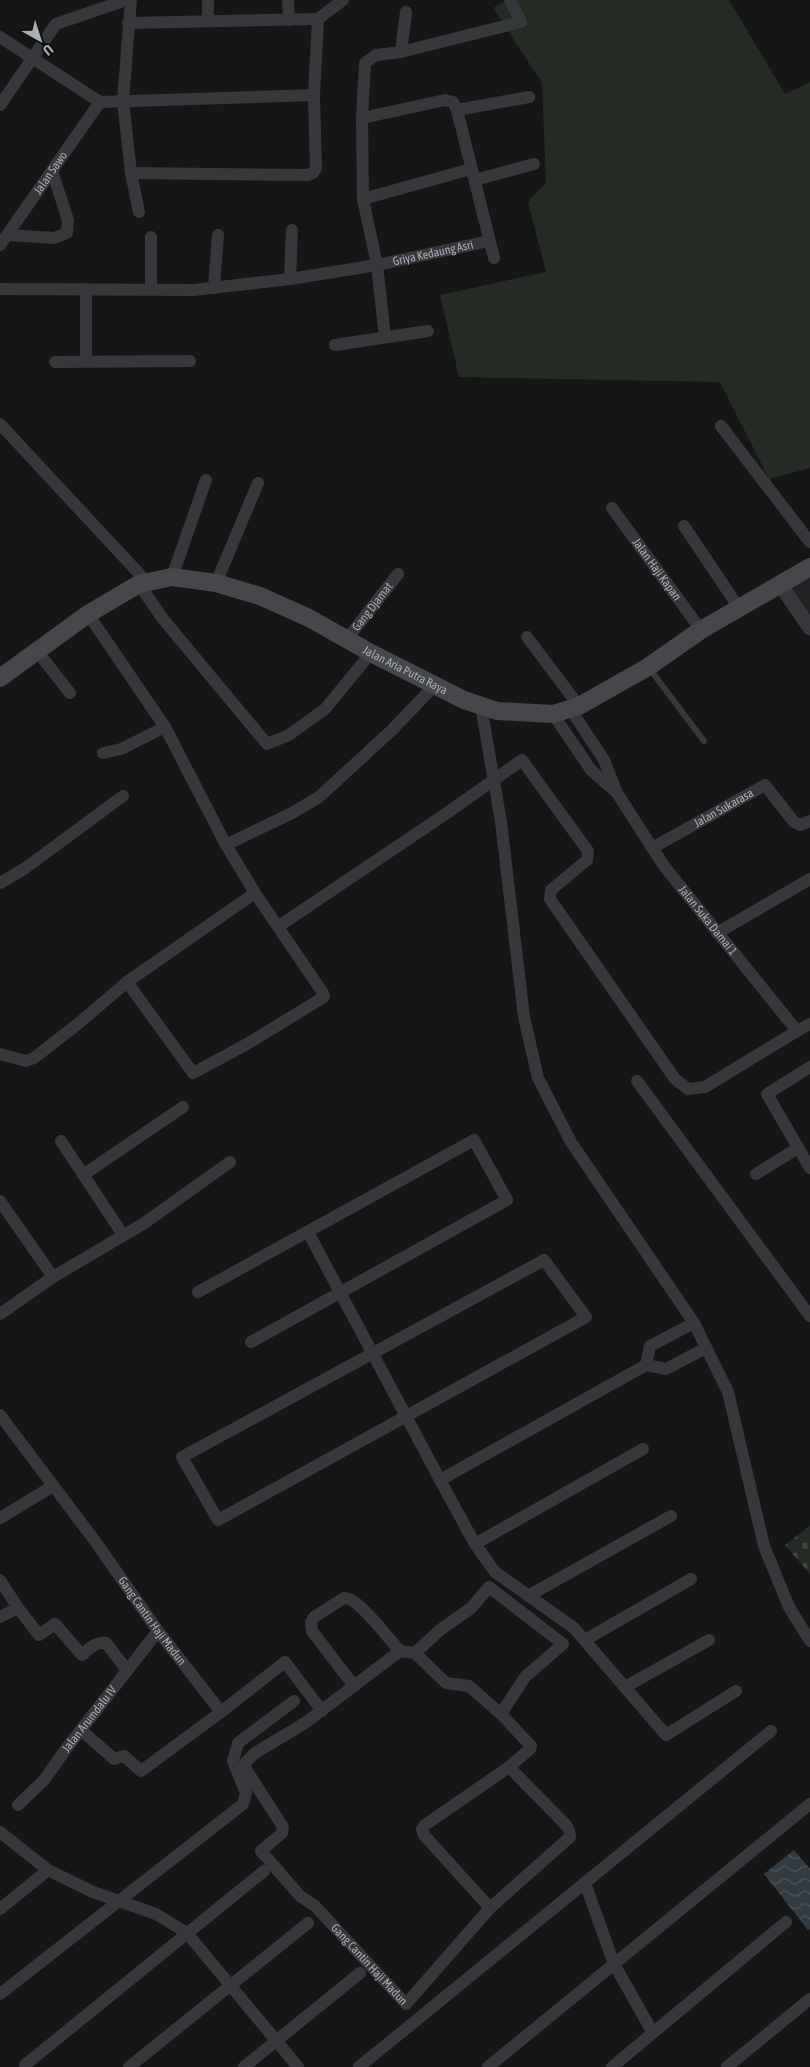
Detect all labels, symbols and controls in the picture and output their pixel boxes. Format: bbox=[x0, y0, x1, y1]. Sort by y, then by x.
north arrow bbox=[15, 15, 65, 65]
text: U bbox=[40, 41, 56, 59]
street label: Jalan Sawo bbox=[31, 148, 70, 197]
street label: Griya Kedaung Asri bbox=[391, 238, 475, 268]
street label: Jalan Haji Kapan bbox=[629, 535, 684, 603]
street label: Gang Djamat bbox=[349, 579, 396, 634]
street label: Jalan Aria Putra Raya bbox=[360, 643, 450, 697]
street label: Jalan Sukarasa bbox=[691, 786, 756, 830]
street label: Jalan Suka Damai 1 bbox=[675, 883, 740, 958]
street label: Gang Cantin Haji Madun bbox=[115, 1574, 189, 1668]
street label: Jalan Arumdalu IV bbox=[59, 1683, 120, 1755]
street label: Gang Cantin Haji Madun bbox=[328, 1921, 410, 2008]

